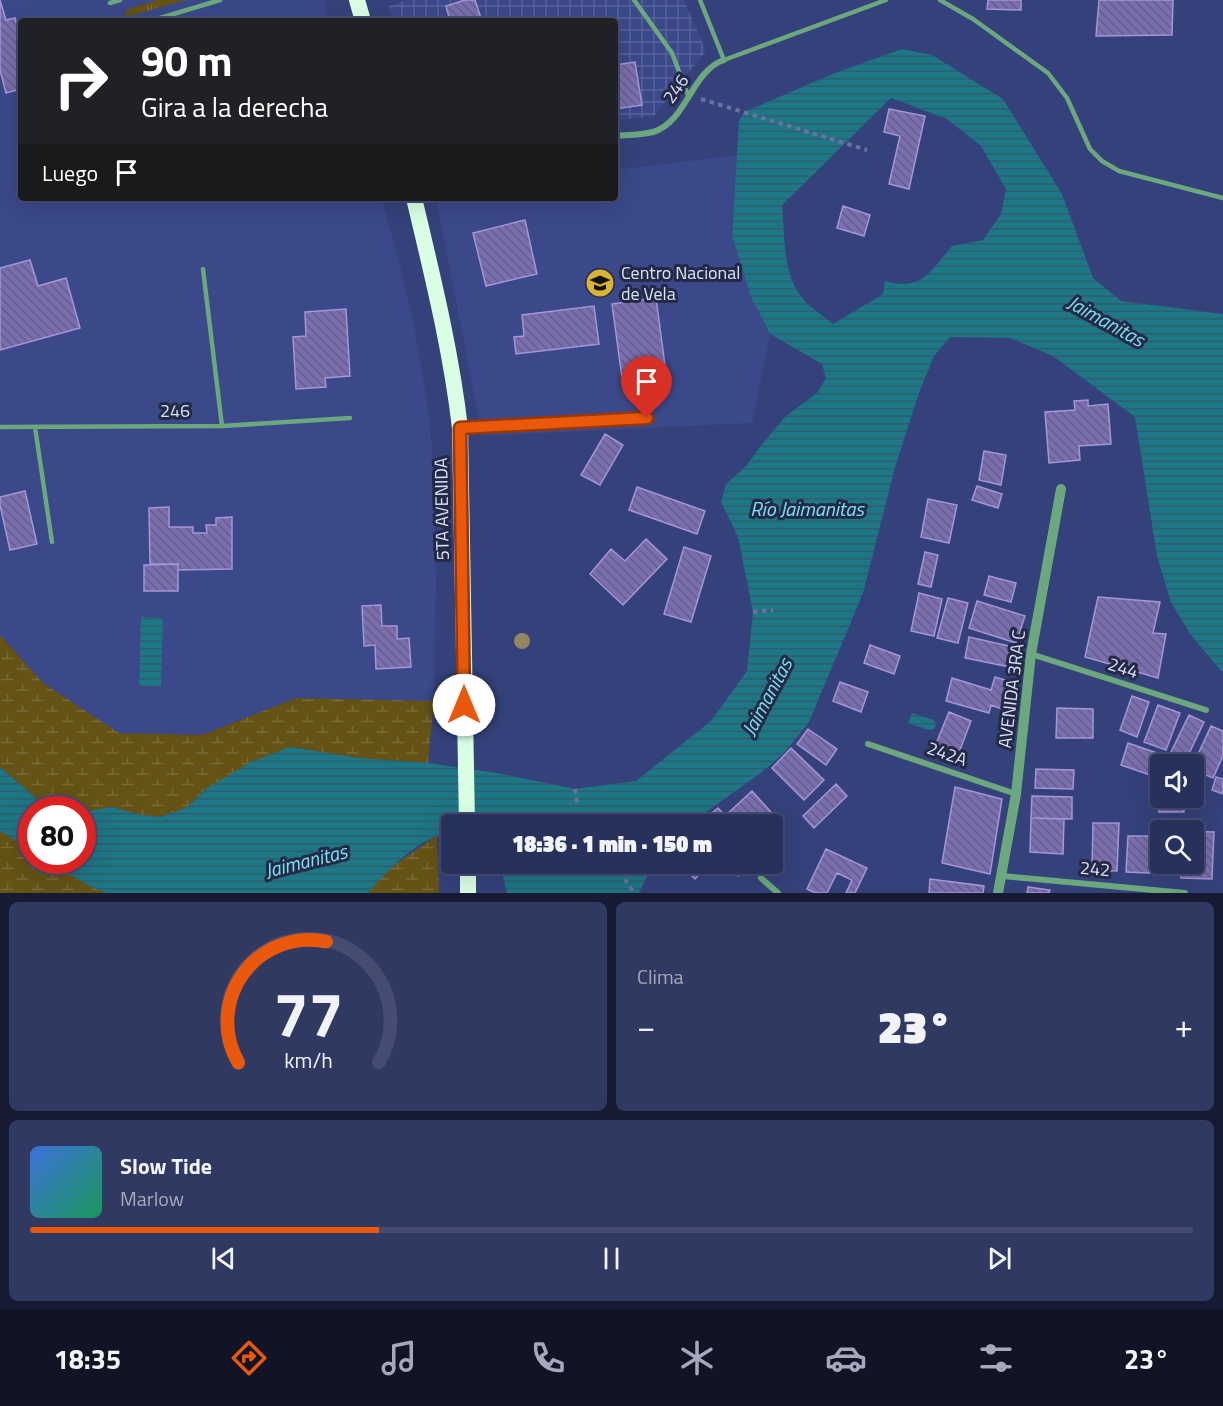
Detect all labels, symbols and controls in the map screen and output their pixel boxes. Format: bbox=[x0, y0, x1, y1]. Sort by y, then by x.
text: 90 m bbox=[141, 28, 233, 92]
icon: right bbox=[42, 42, 120, 120]
street label: 246 bbox=[656, 69, 695, 109]
text: Gira a la derecha bbox=[141, 86, 328, 127]
text: Luego bbox=[42, 156, 98, 190]
icon: arrive bbox=[110, 156, 143, 189]
place label: Centro Nacional de Vela bbox=[621, 259, 740, 307]
school or university icon: Centro Nacional de Vela bbox=[584, 267, 616, 299]
water label: Jaimanitas bbox=[1062, 287, 1152, 355]
pin bbox=[621, 356, 672, 418]
icon: arrive bbox=[630, 365, 663, 398]
street label: 246 bbox=[160, 397, 190, 424]
street label: 5TA AVENIDA bbox=[427, 457, 456, 561]
water label: Río Jaimanitas bbox=[750, 493, 865, 524]
street label: AVENIDA 3RA C bbox=[991, 628, 1032, 750]
street label: 244 bbox=[1105, 650, 1142, 685]
water label: Jaimanitas bbox=[733, 651, 801, 741]
position arrow bbox=[432, 673, 496, 737]
street label: 242A bbox=[923, 734, 971, 773]
map controls bbox=[1150, 754, 1204, 874]
button: sound bbox=[1150, 754, 1204, 808]
speed limit sign: 80 bbox=[18, 796, 96, 874]
button: search bbox=[1150, 820, 1204, 874]
text: 18:36 · 1 min · 150 m bbox=[512, 827, 712, 861]
water label: Jaimanitas bbox=[261, 835, 352, 886]
street label: 242 bbox=[1079, 854, 1111, 883]
text: Clima bbox=[637, 961, 684, 992]
text: 77 bbox=[273, 966, 343, 1061]
text: 23° bbox=[878, 992, 952, 1060]
text: − bbox=[637, 1001, 655, 1051]
text: + bbox=[1175, 1001, 1193, 1051]
text: km/h bbox=[284, 1045, 332, 1077]
text: Slow Tide bbox=[120, 1149, 212, 1183]
text: Marlow bbox=[120, 1183, 184, 1214]
icon: previous bbox=[207, 1242, 240, 1275]
icon: pause bbox=[595, 1242, 628, 1275]
icon: next bbox=[983, 1242, 1016, 1275]
icon: directions bbox=[228, 1337, 270, 1379]
icon: music bbox=[378, 1337, 420, 1379]
icon: phone bbox=[527, 1337, 569, 1379]
icon: climate bbox=[676, 1337, 718, 1379]
icon: car bbox=[825, 1337, 867, 1379]
icon: filters bbox=[975, 1337, 1017, 1379]
text: 18:35 bbox=[54, 1338, 121, 1379]
text: 23° bbox=[1124, 1338, 1169, 1379]

